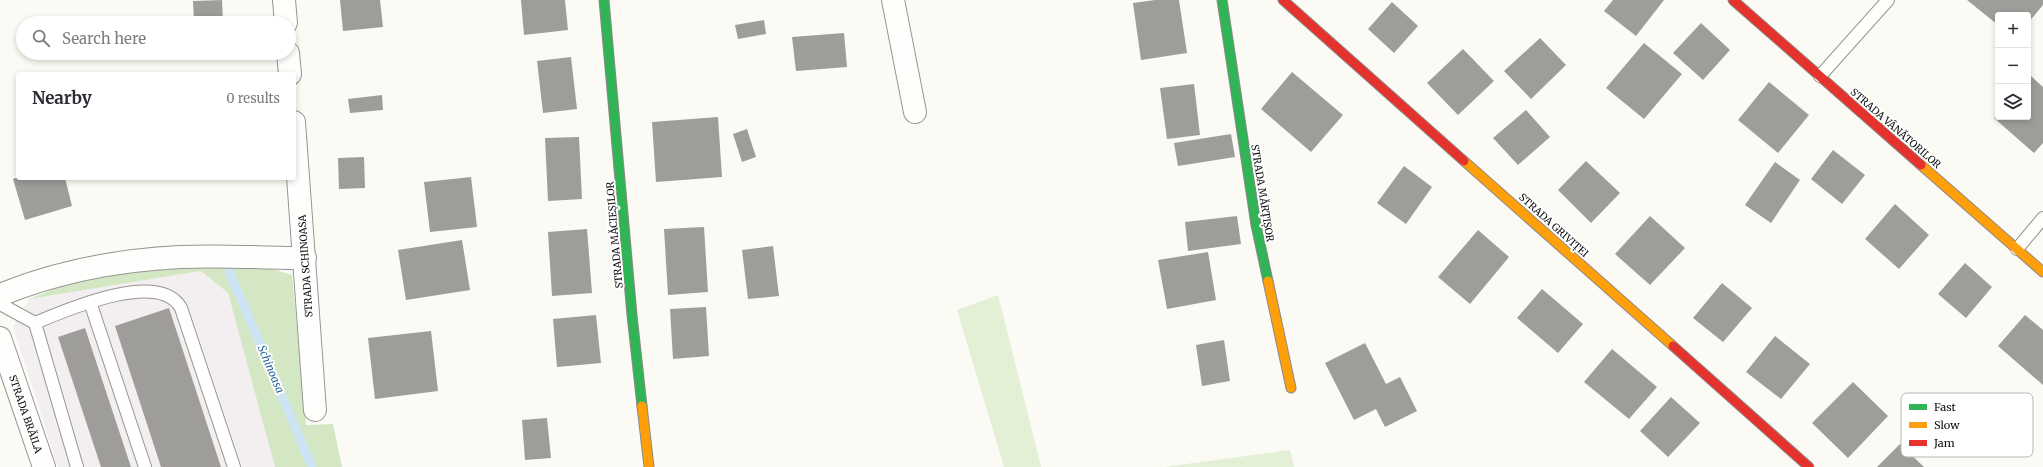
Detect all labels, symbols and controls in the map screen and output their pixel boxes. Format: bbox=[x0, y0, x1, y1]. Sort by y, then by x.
map controls bbox=[1995, 12, 2031, 120]
button: + bbox=[1995, 12, 2031, 48]
search box bbox=[16, 16, 296, 60]
icon: search bbox=[30, 27, 52, 49]
text: Search here bbox=[62, 29, 146, 48]
button: − bbox=[1995, 48, 2031, 84]
button: layers bbox=[1995, 84, 2031, 120]
street label: STRADA VÂNĂTORILOR bbox=[1848, 85, 1944, 171]
text: Nearby bbox=[32, 87, 92, 109]
text: 0 results bbox=[226, 90, 280, 107]
street label: STRADA MĂRȚIȘOR bbox=[1248, 143, 1278, 243]
street label: STRADA MĂCIEȘILOR bbox=[602, 181, 626, 289]
street label: STRADA GRIVIȚEI bbox=[1516, 191, 1591, 260]
street label: STRADA SCHINOASA bbox=[295, 213, 316, 318]
water label: Schinoasa bbox=[255, 343, 287, 395]
street label: STRADA BRĂILA bbox=[6, 373, 46, 456]
legend bbox=[1901, 393, 2033, 457]
text: Fast bbox=[1934, 400, 1957, 414]
text: Slow bbox=[1934, 418, 1960, 432]
text: Jam bbox=[1933, 436, 1955, 450]

